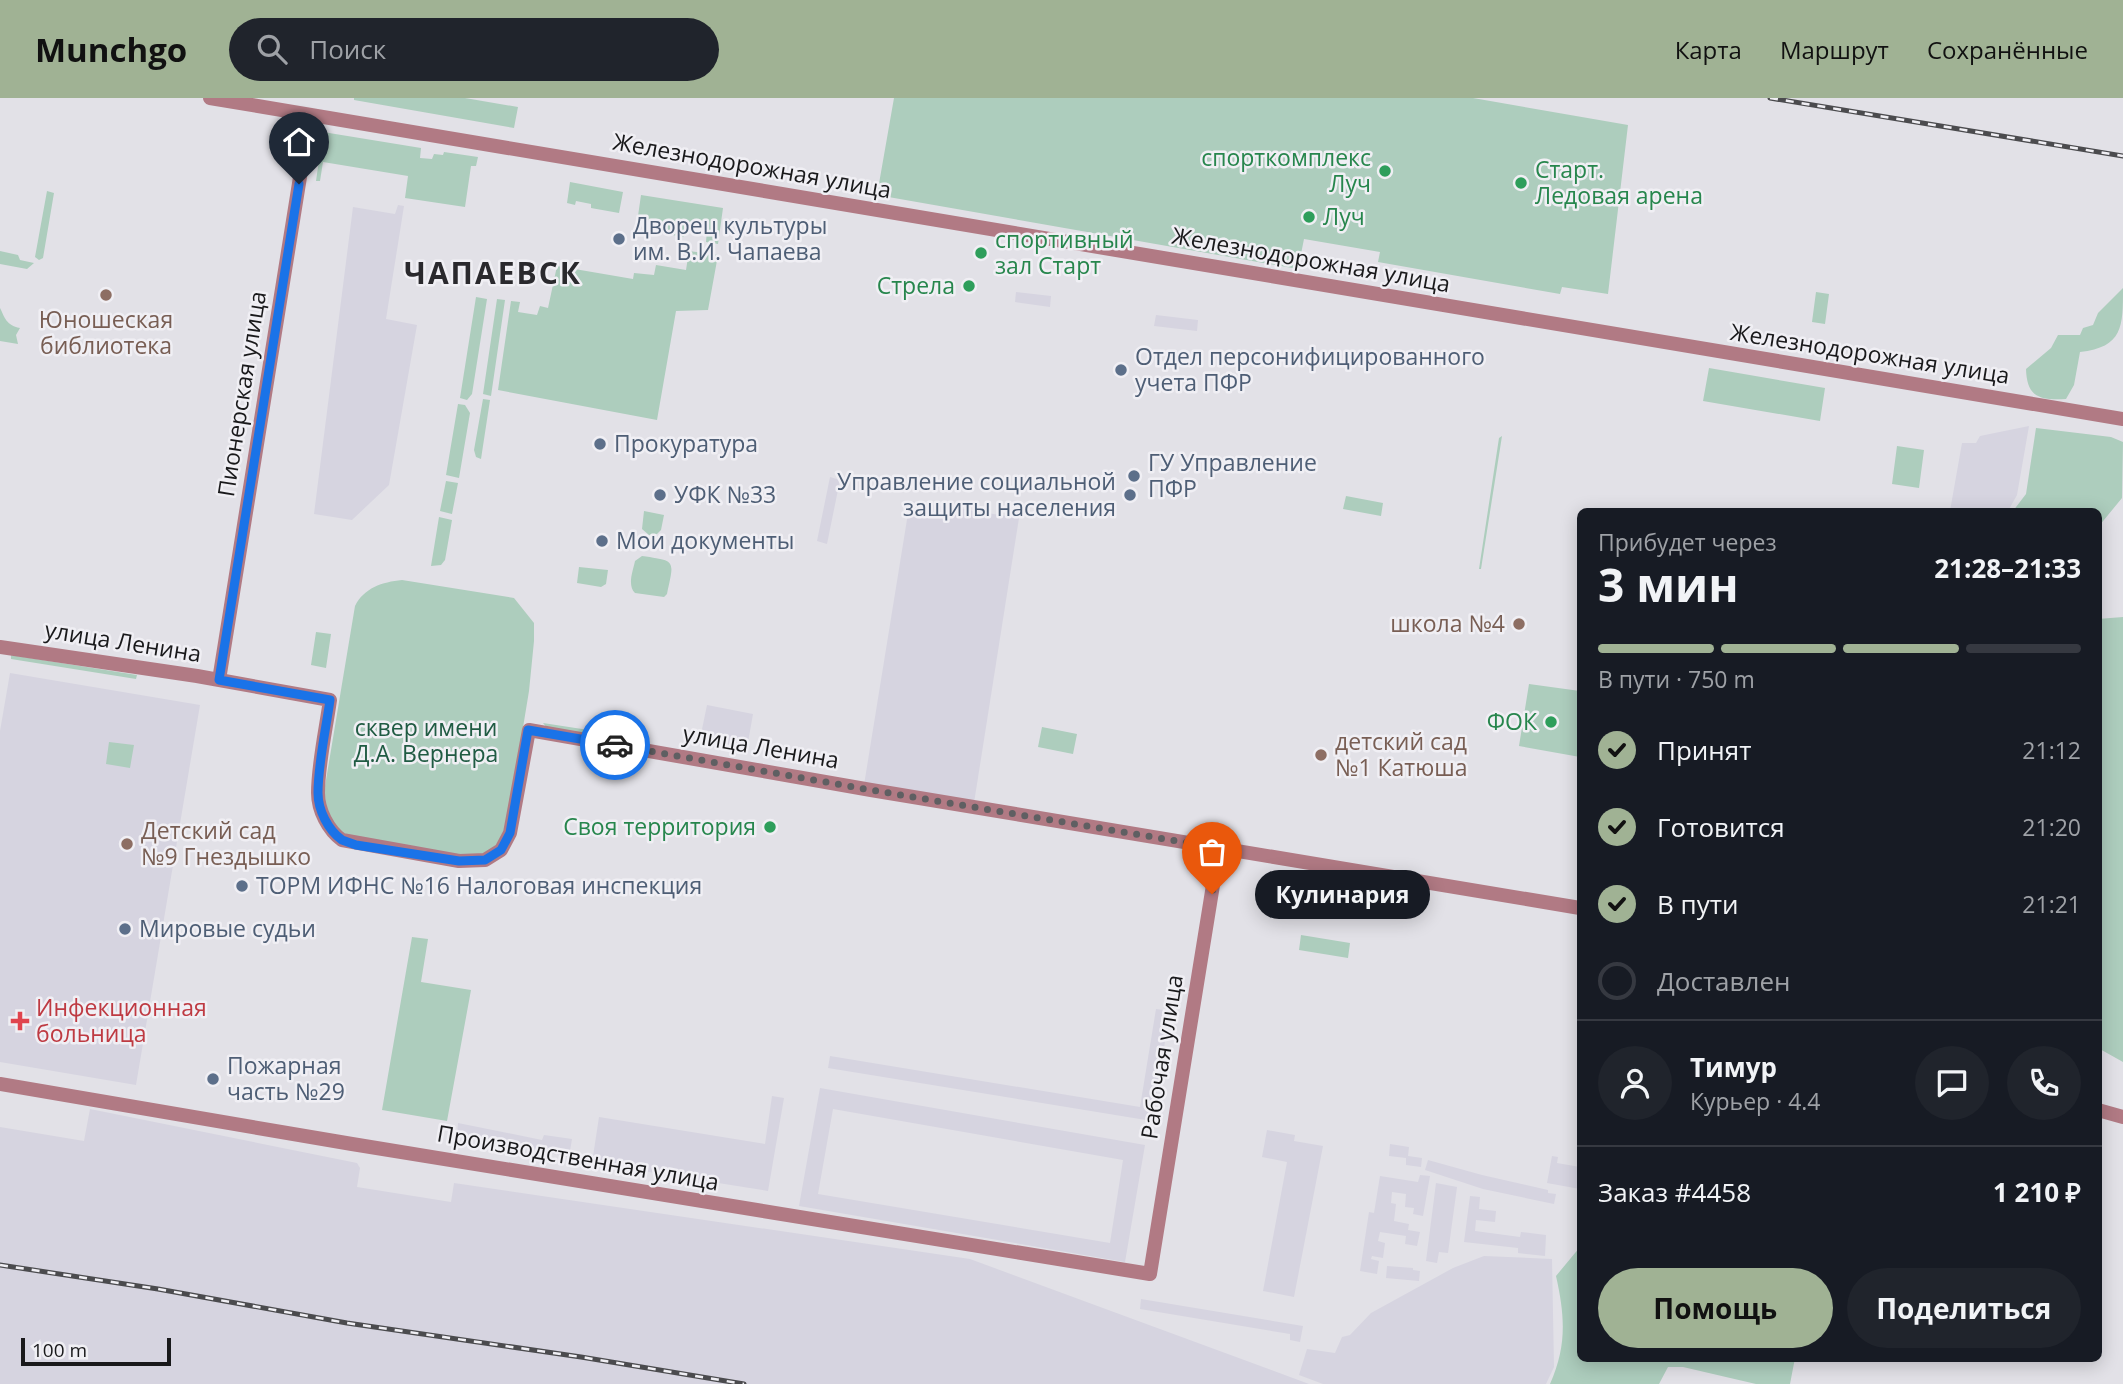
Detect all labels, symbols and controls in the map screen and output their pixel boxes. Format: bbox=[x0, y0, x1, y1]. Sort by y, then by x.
search box bbox=[229, 18, 719, 81]
text: Munchgo bbox=[35, 27, 187, 72]
icon: search bbox=[253, 30, 291, 68]
text: Поиск bbox=[309, 31, 386, 67]
text: Карта bbox=[1675, 33, 1742, 66]
text: Маршрут bbox=[1780, 33, 1889, 66]
text: Сохранённые bbox=[1927, 33, 2088, 66]
pin bbox=[269, 112, 329, 184]
icon: home bbox=[280, 123, 318, 161]
street label: Железнодорожная улица bbox=[610, 125, 894, 205]
place label: спорткомплекс Луч bbox=[1201, 141, 1371, 199]
place label: Старт. Ледовая арена bbox=[1535, 153, 1703, 211]
marker: спорткомплекс Луч bbox=[1377, 163, 1393, 179]
marker: Старт. Ледовая арена bbox=[1513, 175, 1529, 191]
place label: Луч bbox=[1323, 200, 1365, 232]
place label: Дворец культуры им. В.И. Чапаева bbox=[633, 209, 827, 267]
marker: Луч bbox=[1301, 209, 1317, 225]
street label: Железнодорожная улица bbox=[1169, 219, 1453, 299]
place label: спортивный зал Старт bbox=[995, 223, 1134, 281]
marker: Дворец культуры им. В.И. Чапаева bbox=[611, 231, 627, 247]
marker: спортивный зал Старт bbox=[973, 245, 989, 261]
district label: ЧАПАЕВСК bbox=[404, 252, 582, 293]
place label: Стрела bbox=[877, 269, 955, 301]
marker: Стрела bbox=[961, 278, 977, 294]
marker: Юношеская библиотека bbox=[98, 287, 114, 303]
street label: Пионерская улица bbox=[209, 289, 273, 499]
place label: Юношеская библиотека bbox=[39, 303, 173, 361]
street label: Железнодорожная улица bbox=[1728, 315, 2012, 391]
place label: Отдел персонифицированного учета ПФР bbox=[1135, 340, 1485, 398]
marker: Отдел персонифицированного учета ПФР bbox=[1113, 362, 1129, 378]
place label: Прокуратура bbox=[614, 427, 758, 459]
marker: Прокуратура bbox=[592, 436, 608, 452]
place label: ГУ Управление ПФР bbox=[1148, 446, 1317, 504]
place label: Управление социальной защиты населения bbox=[837, 465, 1116, 523]
marker: ГУ Управление ПФР bbox=[1126, 468, 1142, 484]
place label: УФК №33 bbox=[674, 478, 776, 510]
marker: УФК №33 bbox=[652, 487, 668, 503]
marker: Управление социальной защиты населения bbox=[1122, 487, 1138, 503]
place label: Мои документы bbox=[616, 524, 794, 556]
text: Прибудет через bbox=[1598, 526, 1777, 558]
marker: Мои документы bbox=[594, 533, 610, 549]
text: 21:28–21:33 bbox=[1934, 550, 2081, 586]
text: 3 мин bbox=[1598, 553, 1739, 615]
place label: школа №4 bbox=[1390, 607, 1505, 639]
street label: улица Ленина bbox=[43, 613, 204, 669]
marker: школа №4 bbox=[1511, 616, 1527, 632]
text: В пути · 750 m bbox=[1598, 663, 1755, 695]
place label: ФОК bbox=[1487, 705, 1538, 737]
courier bbox=[580, 710, 650, 780]
park label: сквер имени Д.А. Вернера bbox=[354, 711, 498, 769]
marker: ФОК bbox=[1543, 714, 1559, 730]
street label: улица Ленина bbox=[681, 717, 842, 775]
place label: детский сад №1 Катюша bbox=[1335, 725, 1468, 783]
icon: car bbox=[596, 726, 634, 764]
icon: check bbox=[1598, 731, 1636, 769]
text: Принят bbox=[1657, 732, 1751, 768]
text: 21:12 bbox=[2022, 734, 2081, 766]
marker: детский сад №1 Катюша bbox=[1313, 747, 1329, 763]
icon: check bbox=[1598, 808, 1636, 846]
text: Готовится bbox=[1657, 809, 1785, 845]
place label: Своя территория bbox=[563, 810, 756, 842]
text: 21:20 bbox=[2022, 811, 2081, 843]
place label: Детский сад №9 Гнездышко bbox=[141, 814, 311, 872]
marker: Своя территория bbox=[762, 819, 778, 835]
pin bbox=[1182, 822, 1242, 894]
icon: bag bbox=[1193, 833, 1231, 871]
marker: Детский сад №9 Гнездышко bbox=[119, 836, 135, 852]
place label: ТОРМ ИФНС №16 Налоговая инспекция bbox=[256, 869, 702, 901]
callout: Кулинария bbox=[1254, 870, 1429, 918]
marker: ТОРМ ИФНС №16 Налоговая инспекция bbox=[234, 878, 250, 894]
text: Кулинария bbox=[1276, 878, 1409, 910]
icon: check bbox=[1598, 885, 1636, 923]
text: В пути bbox=[1657, 886, 1738, 922]
text: 21:21 bbox=[2022, 888, 2081, 920]
place label: Мировые судьи bbox=[139, 912, 316, 944]
marker: Мировые судьи bbox=[117, 921, 133, 937]
text: Доставлен bbox=[1657, 963, 1790, 999]
street label: Рабочая улица bbox=[1132, 972, 1190, 1141]
place label: Инфекционная больница bbox=[36, 991, 207, 1049]
marker: Инфекционная больница bbox=[10, 1011, 30, 1031]
button: person bbox=[1598, 1046, 1672, 1120]
button: chat bbox=[1915, 1046, 1989, 1120]
button: phone bbox=[2007, 1046, 2081, 1120]
place label: Пожарная часть №29 bbox=[227, 1049, 345, 1107]
text: Тимур bbox=[1690, 1049, 1777, 1085]
marker: Пожарная часть №29 bbox=[205, 1071, 221, 1087]
text: Курьер · 4.4 bbox=[1690, 1085, 1821, 1117]
street label: Производственная улица bbox=[435, 1116, 722, 1198]
text: Заказ #4458 bbox=[1598, 1174, 1751, 1210]
text: 1 210 ₽ bbox=[1993, 1174, 2081, 1210]
button: Помощь bbox=[1598, 1268, 1833, 1348]
button: Поделиться bbox=[1847, 1268, 2081, 1348]
scale bar bbox=[21, 1335, 172, 1367]
text: 100 m bbox=[32, 1337, 87, 1363]

